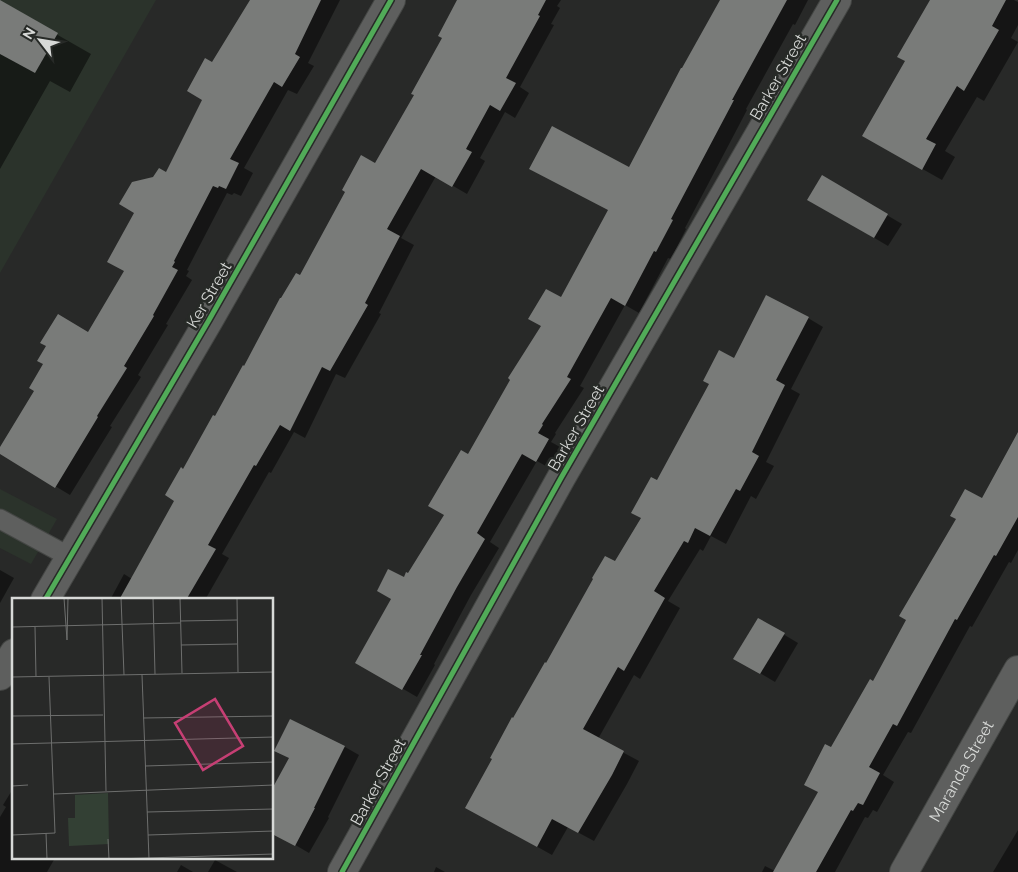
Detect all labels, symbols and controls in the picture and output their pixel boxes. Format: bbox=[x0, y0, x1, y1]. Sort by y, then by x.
north arrow bbox=[15, 15, 65, 65]
text: N bbox=[19, 25, 38, 42]
street label: Barker Street bbox=[746, 30, 811, 123]
street label: Ker Street bbox=[183, 258, 236, 331]
street label: Barker Street bbox=[544, 381, 609, 474]
inset map bbox=[12, 598, 274, 860]
street label: Maranda Street bbox=[925, 716, 997, 825]
street label: Barker Street bbox=[346, 735, 410, 829]

